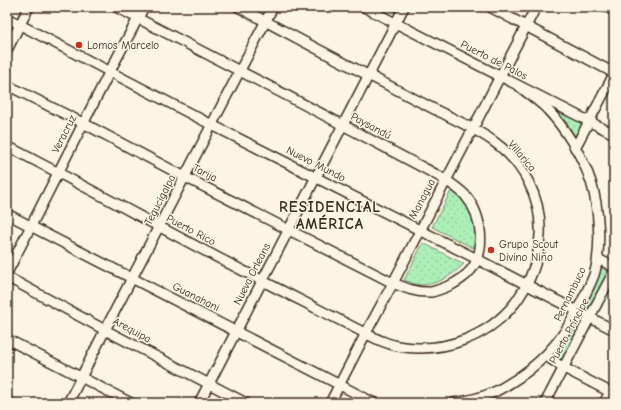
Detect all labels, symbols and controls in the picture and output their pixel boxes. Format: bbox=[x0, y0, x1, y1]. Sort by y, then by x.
street label: Puerto de Palos bbox=[458, 38, 530, 83]
place label: Lomos Marcelo bbox=[87, 39, 159, 52]
marker: Lomos Marcelo bbox=[74, 40, 84, 50]
street label: Paysandú bbox=[349, 110, 393, 142]
street label: Veracruz bbox=[49, 113, 79, 155]
street label: Villarica bbox=[505, 138, 539, 174]
street label: Nuevo Mundo bbox=[284, 143, 348, 185]
street label: Tarija bbox=[191, 161, 219, 185]
street label: Tegucigalpa bbox=[142, 173, 178, 227]
street label: Managua bbox=[406, 177, 438, 221]
district label: RESIDENCIAL AMÉRICA bbox=[279, 198, 381, 233]
street label: Puerto Rico bbox=[164, 212, 218, 249]
place label: Grupo Scout Divino Niño bbox=[499, 238, 559, 264]
street label: Nueva Orleans bbox=[231, 240, 273, 307]
marker: Grupo Scout Divino Niño bbox=[486, 245, 496, 255]
street label: Pernambuco bbox=[551, 264, 589, 323]
street label: Guanahani bbox=[170, 280, 222, 314]
street label: Puerto Príncipe bbox=[546, 296, 592, 366]
street label: Arequipa bbox=[111, 315, 153, 345]

